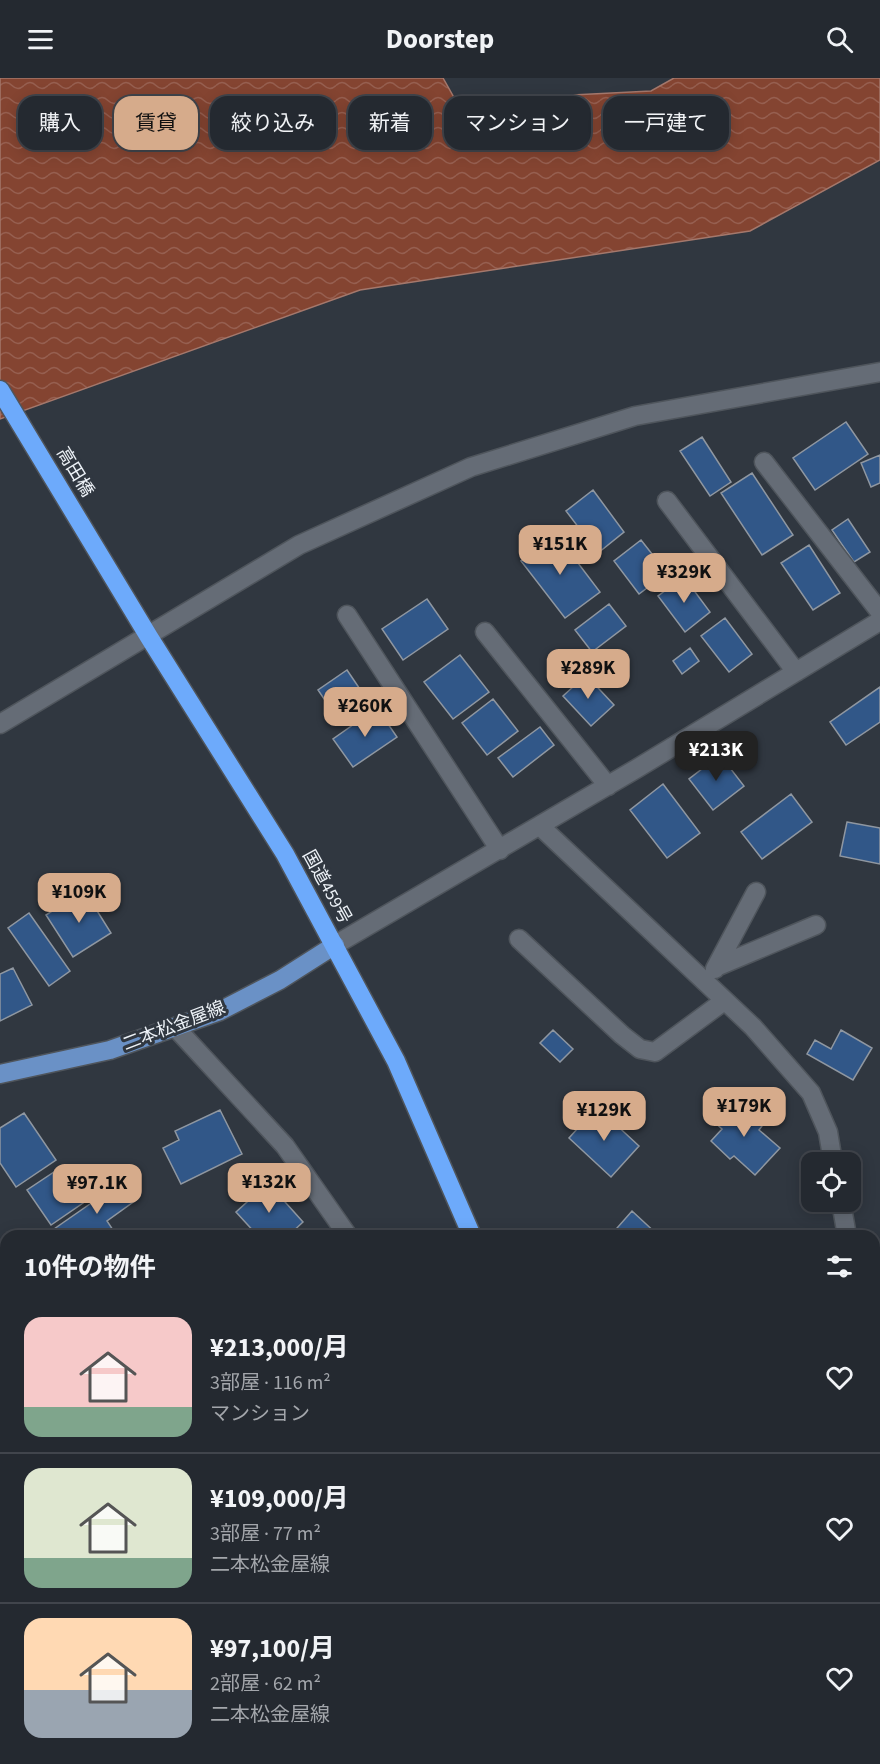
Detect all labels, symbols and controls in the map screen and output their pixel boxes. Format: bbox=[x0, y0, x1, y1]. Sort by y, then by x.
text: Doorstep bbox=[386, 20, 494, 59]
icon: menu bbox=[24, 23, 57, 56]
icon: search bbox=[823, 23, 856, 56]
chip: 購入 bbox=[18, 96, 102, 150]
chip: 賃貸 bbox=[114, 96, 198, 150]
chip: 絞り込み bbox=[210, 96, 336, 150]
chip: 新着 bbox=[348, 96, 432, 150]
chip: マンション bbox=[444, 96, 591, 150]
chip: 一戸建て bbox=[603, 96, 729, 150]
street label: 高田橋 bbox=[50, 442, 100, 502]
pin: ¥151K bbox=[518, 525, 602, 576]
text: ¥151K bbox=[533, 530, 587, 558]
pin: ¥329K bbox=[642, 553, 726, 604]
text: ¥329K bbox=[657, 558, 711, 586]
pin: ¥289K bbox=[546, 649, 630, 700]
text: ¥289K bbox=[561, 654, 615, 682]
pin: ¥260K bbox=[323, 687, 407, 738]
text: ¥260K bbox=[338, 692, 392, 720]
pin: ¥213K bbox=[674, 731, 758, 782]
text: ¥213K bbox=[689, 736, 743, 764]
street label: 国道459号 bbox=[296, 846, 358, 928]
pin: ¥109K bbox=[37, 873, 121, 924]
text: ¥109K bbox=[52, 878, 106, 906]
street label: 二本松金屋線 bbox=[119, 995, 229, 1057]
pin: ¥179K bbox=[702, 1087, 786, 1138]
pin: ¥129K bbox=[562, 1091, 646, 1142]
text: ¥179K bbox=[717, 1092, 771, 1120]
text: ¥129K bbox=[577, 1096, 631, 1124]
map controls bbox=[801, 1152, 861, 1212]
button: locate bbox=[801, 1152, 861, 1212]
pin: ¥132K bbox=[227, 1163, 311, 1214]
pin: ¥97.1K bbox=[48, 1164, 146, 1215]
text: ¥132K bbox=[242, 1168, 296, 1196]
text: ¥97.1K bbox=[67, 1169, 127, 1197]
text: 10件の物件 bbox=[24, 1249, 155, 1286]
icon: filters bbox=[823, 1250, 856, 1283]
text: ¥213,000/月 bbox=[210, 1329, 349, 1366]
icon: home bbox=[72, 1341, 144, 1413]
icon: heart bbox=[823, 1361, 856, 1394]
text: 3部屋 · 116 m² bbox=[210, 1369, 331, 1397]
text: マンション bbox=[210, 1400, 310, 1428]
text: ¥109,000/月 bbox=[210, 1480, 349, 1517]
icon: home bbox=[72, 1492, 144, 1564]
icon: heart bbox=[823, 1512, 856, 1545]
text: 3部屋 · 77 m² bbox=[210, 1520, 321, 1548]
text: 二本松金屋線 bbox=[210, 1551, 330, 1579]
text: ¥97,100/月 bbox=[210, 1630, 335, 1667]
icon: home bbox=[72, 1642, 144, 1714]
icon: heart bbox=[823, 1662, 856, 1695]
text: 2部屋 · 62 m² bbox=[210, 1670, 321, 1698]
text: 二本松金屋線 bbox=[210, 1701, 330, 1729]

